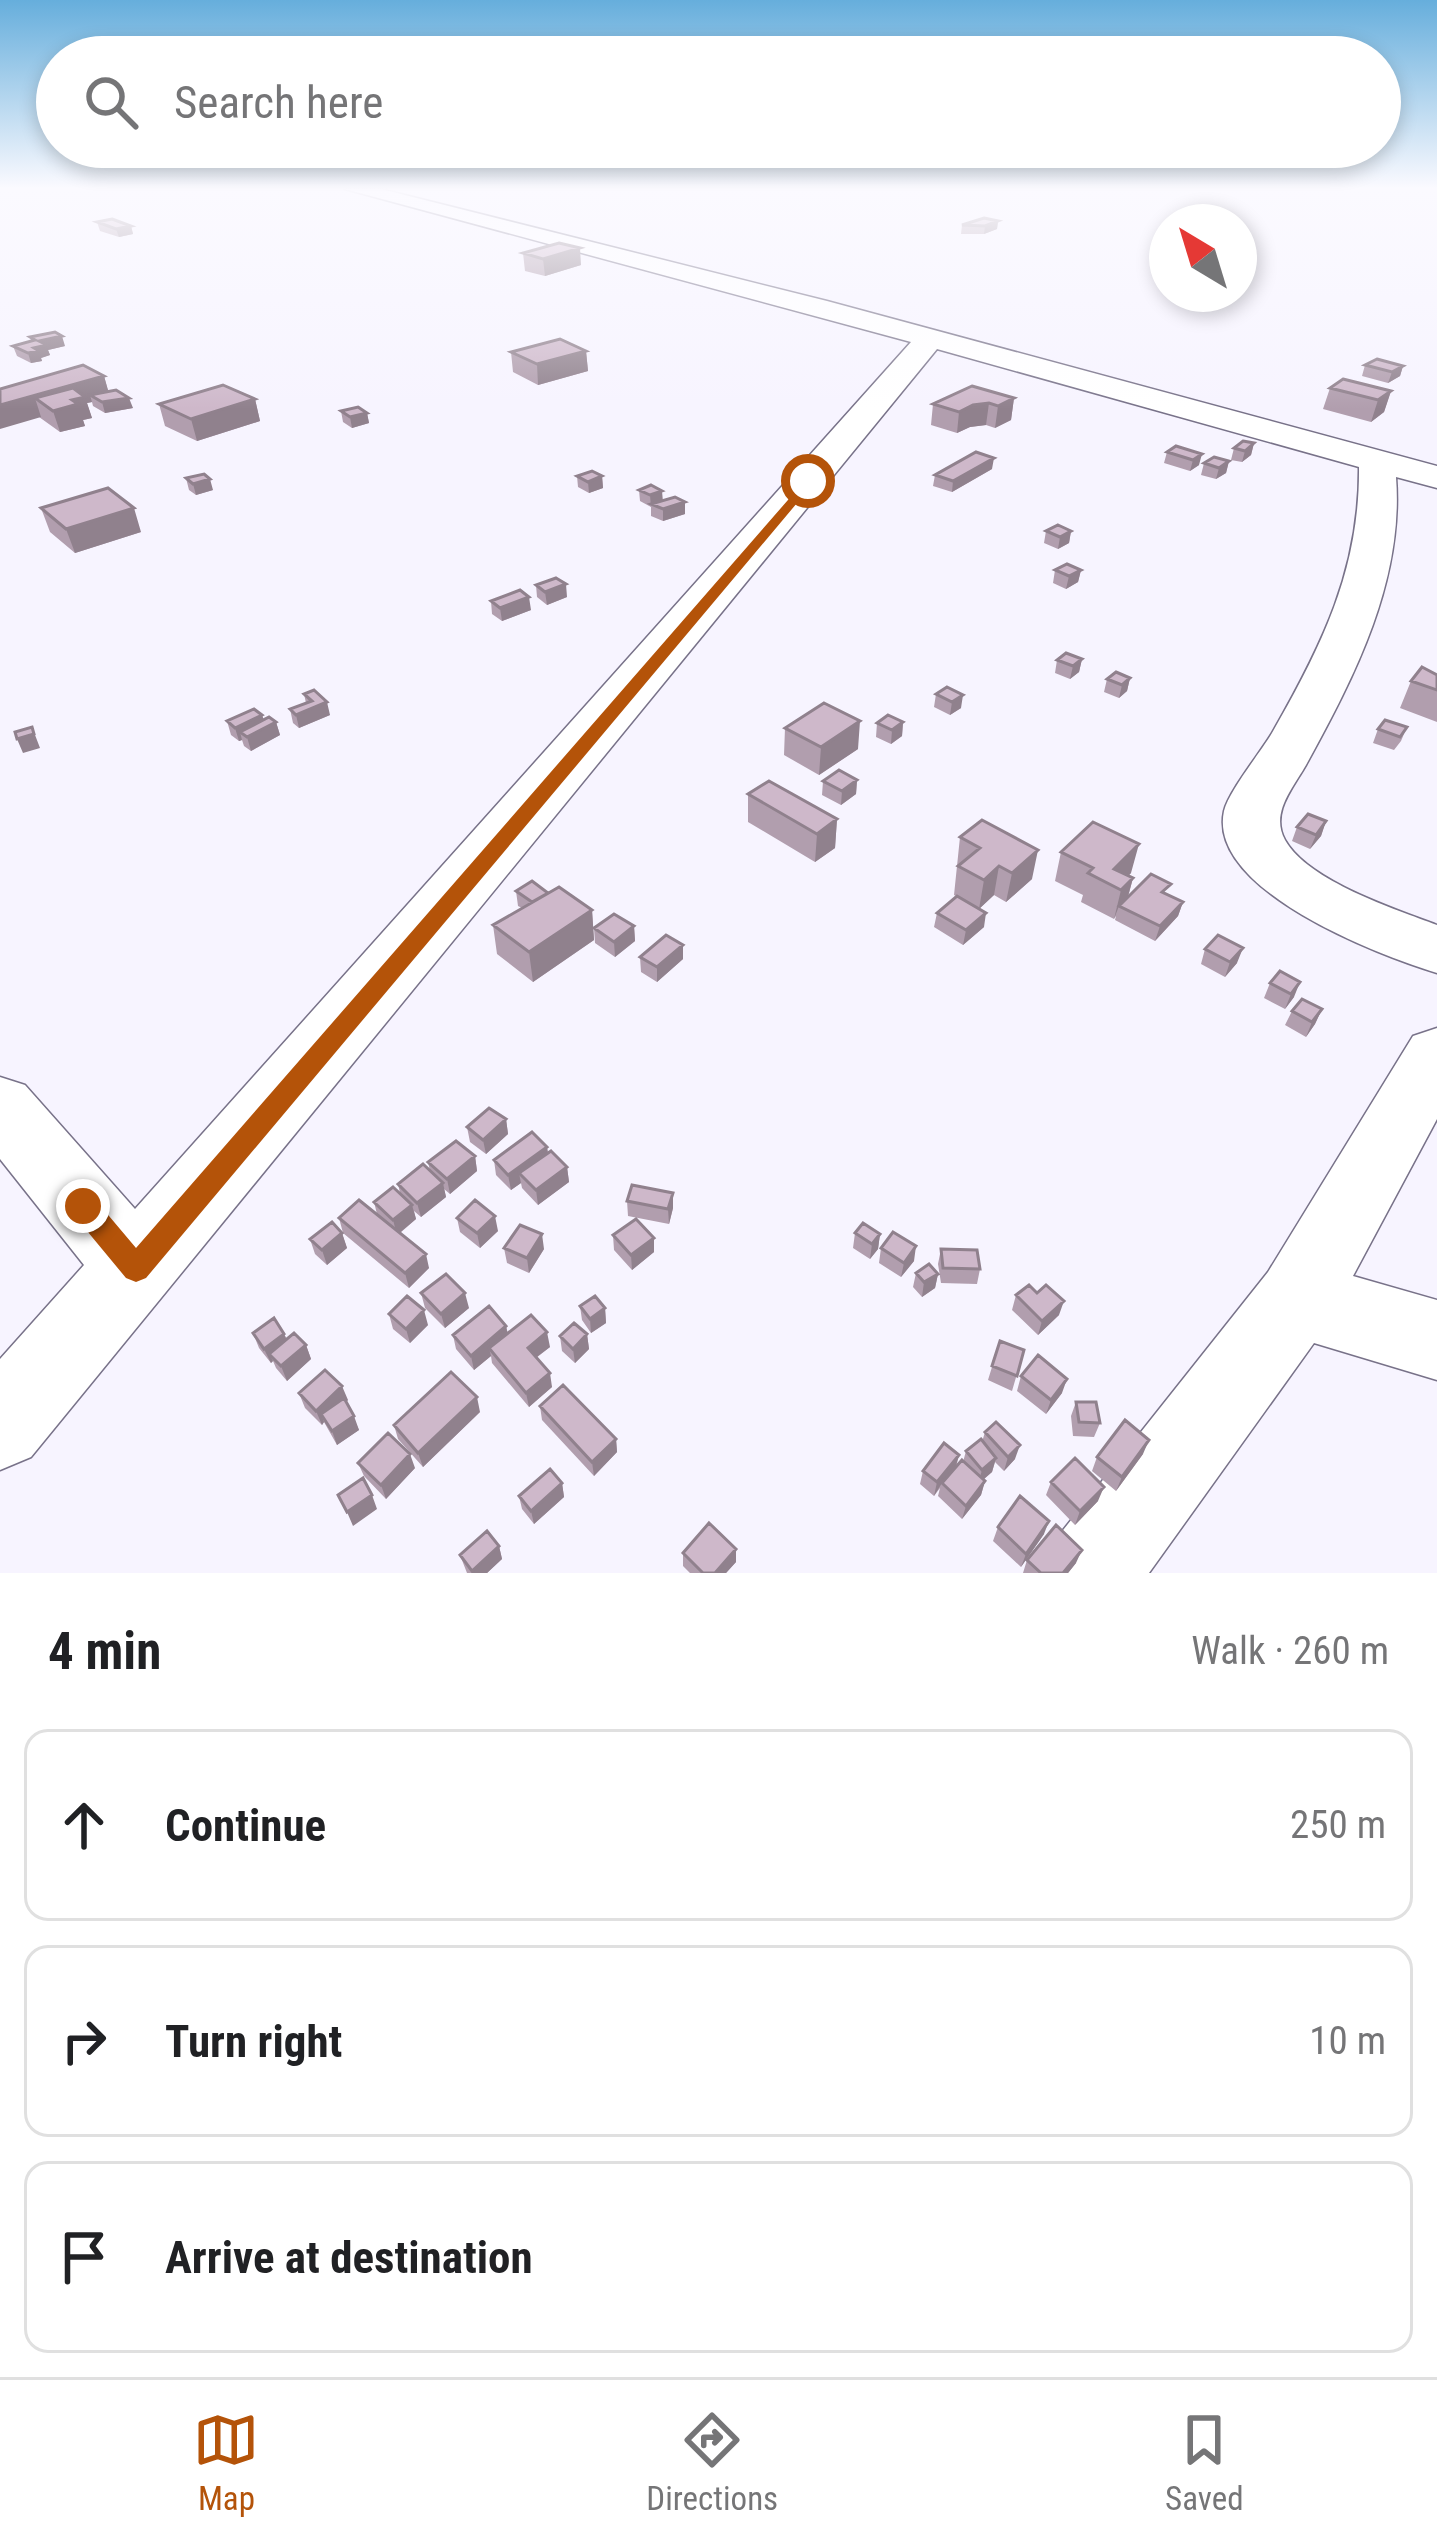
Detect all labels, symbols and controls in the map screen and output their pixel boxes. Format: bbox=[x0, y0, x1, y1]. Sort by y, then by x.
search box bbox=[36, 36, 1401, 168]
icon: search bbox=[78, 69, 144, 135]
text: Search here bbox=[174, 76, 383, 129]
north arrow bbox=[1149, 204, 1257, 312]
route start bbox=[781, 454, 835, 508]
route end bbox=[56, 1179, 110, 1233]
text: 4 min bbox=[48, 1622, 161, 1681]
text: Walk · 260 m bbox=[1191, 1628, 1389, 1674]
icon: ahead bbox=[51, 1792, 117, 1858]
text: Continue bbox=[165, 1799, 326, 1852]
text: 250 m bbox=[1290, 1802, 1386, 1848]
icon: right bbox=[51, 2008, 117, 2074]
text: Turn right bbox=[165, 2015, 342, 2068]
text: 10 m bbox=[1309, 2018, 1386, 2064]
icon: arrive bbox=[51, 2224, 117, 2290]
text: Arrive at destination bbox=[165, 2231, 533, 2284]
tab: Map bbox=[193, 2407, 259, 2518]
tab: Directions bbox=[646, 2407, 778, 2518]
tab: Saved bbox=[1165, 2407, 1244, 2518]

